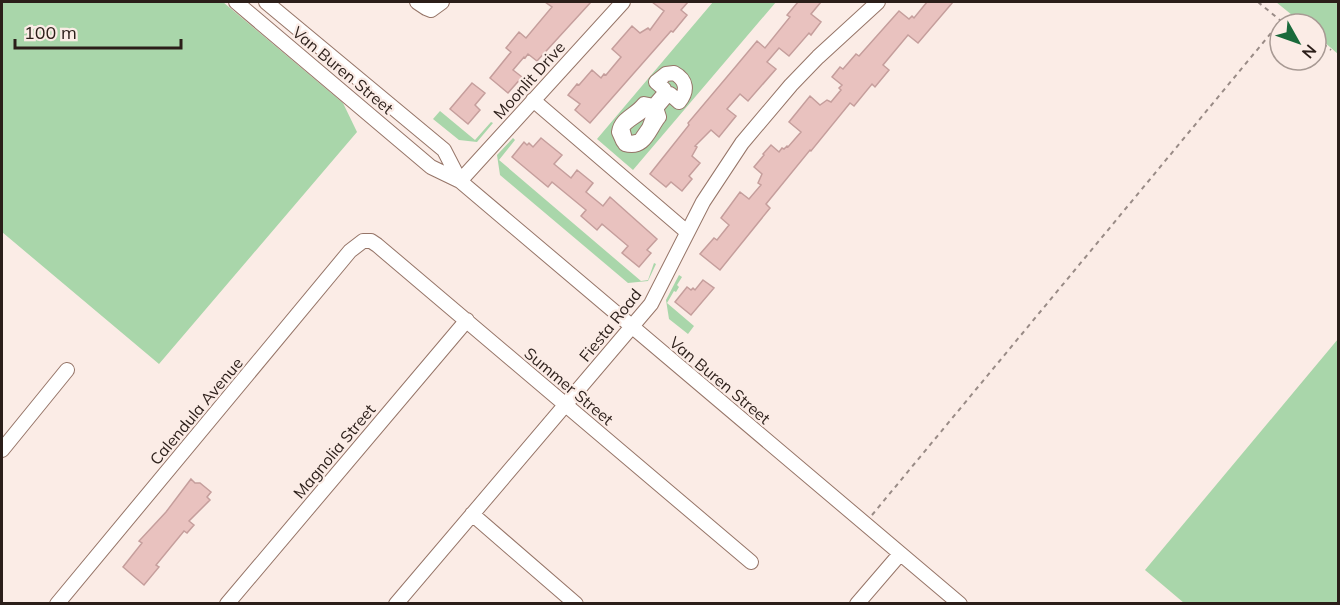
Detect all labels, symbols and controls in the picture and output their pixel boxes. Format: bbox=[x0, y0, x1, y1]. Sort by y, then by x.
scale bar bbox=[15, 12, 182, 50]
north arrow bbox=[1268, 12, 1328, 72]
text: 100 m bbox=[24, 21, 77, 44]
street label: Van Buren Street bbox=[288, 22, 398, 118]
street label: Moonlit Drive bbox=[489, 37, 569, 123]
text: N bbox=[1298, 41, 1321, 63]
street label: Fiesta Road bbox=[575, 285, 645, 365]
street label: Van Buren Street bbox=[665, 332, 775, 428]
street label: Summer Street bbox=[520, 343, 618, 429]
street label: Calendula Avenue bbox=[145, 353, 247, 469]
street label: Magnolia Street bbox=[289, 399, 380, 502]

